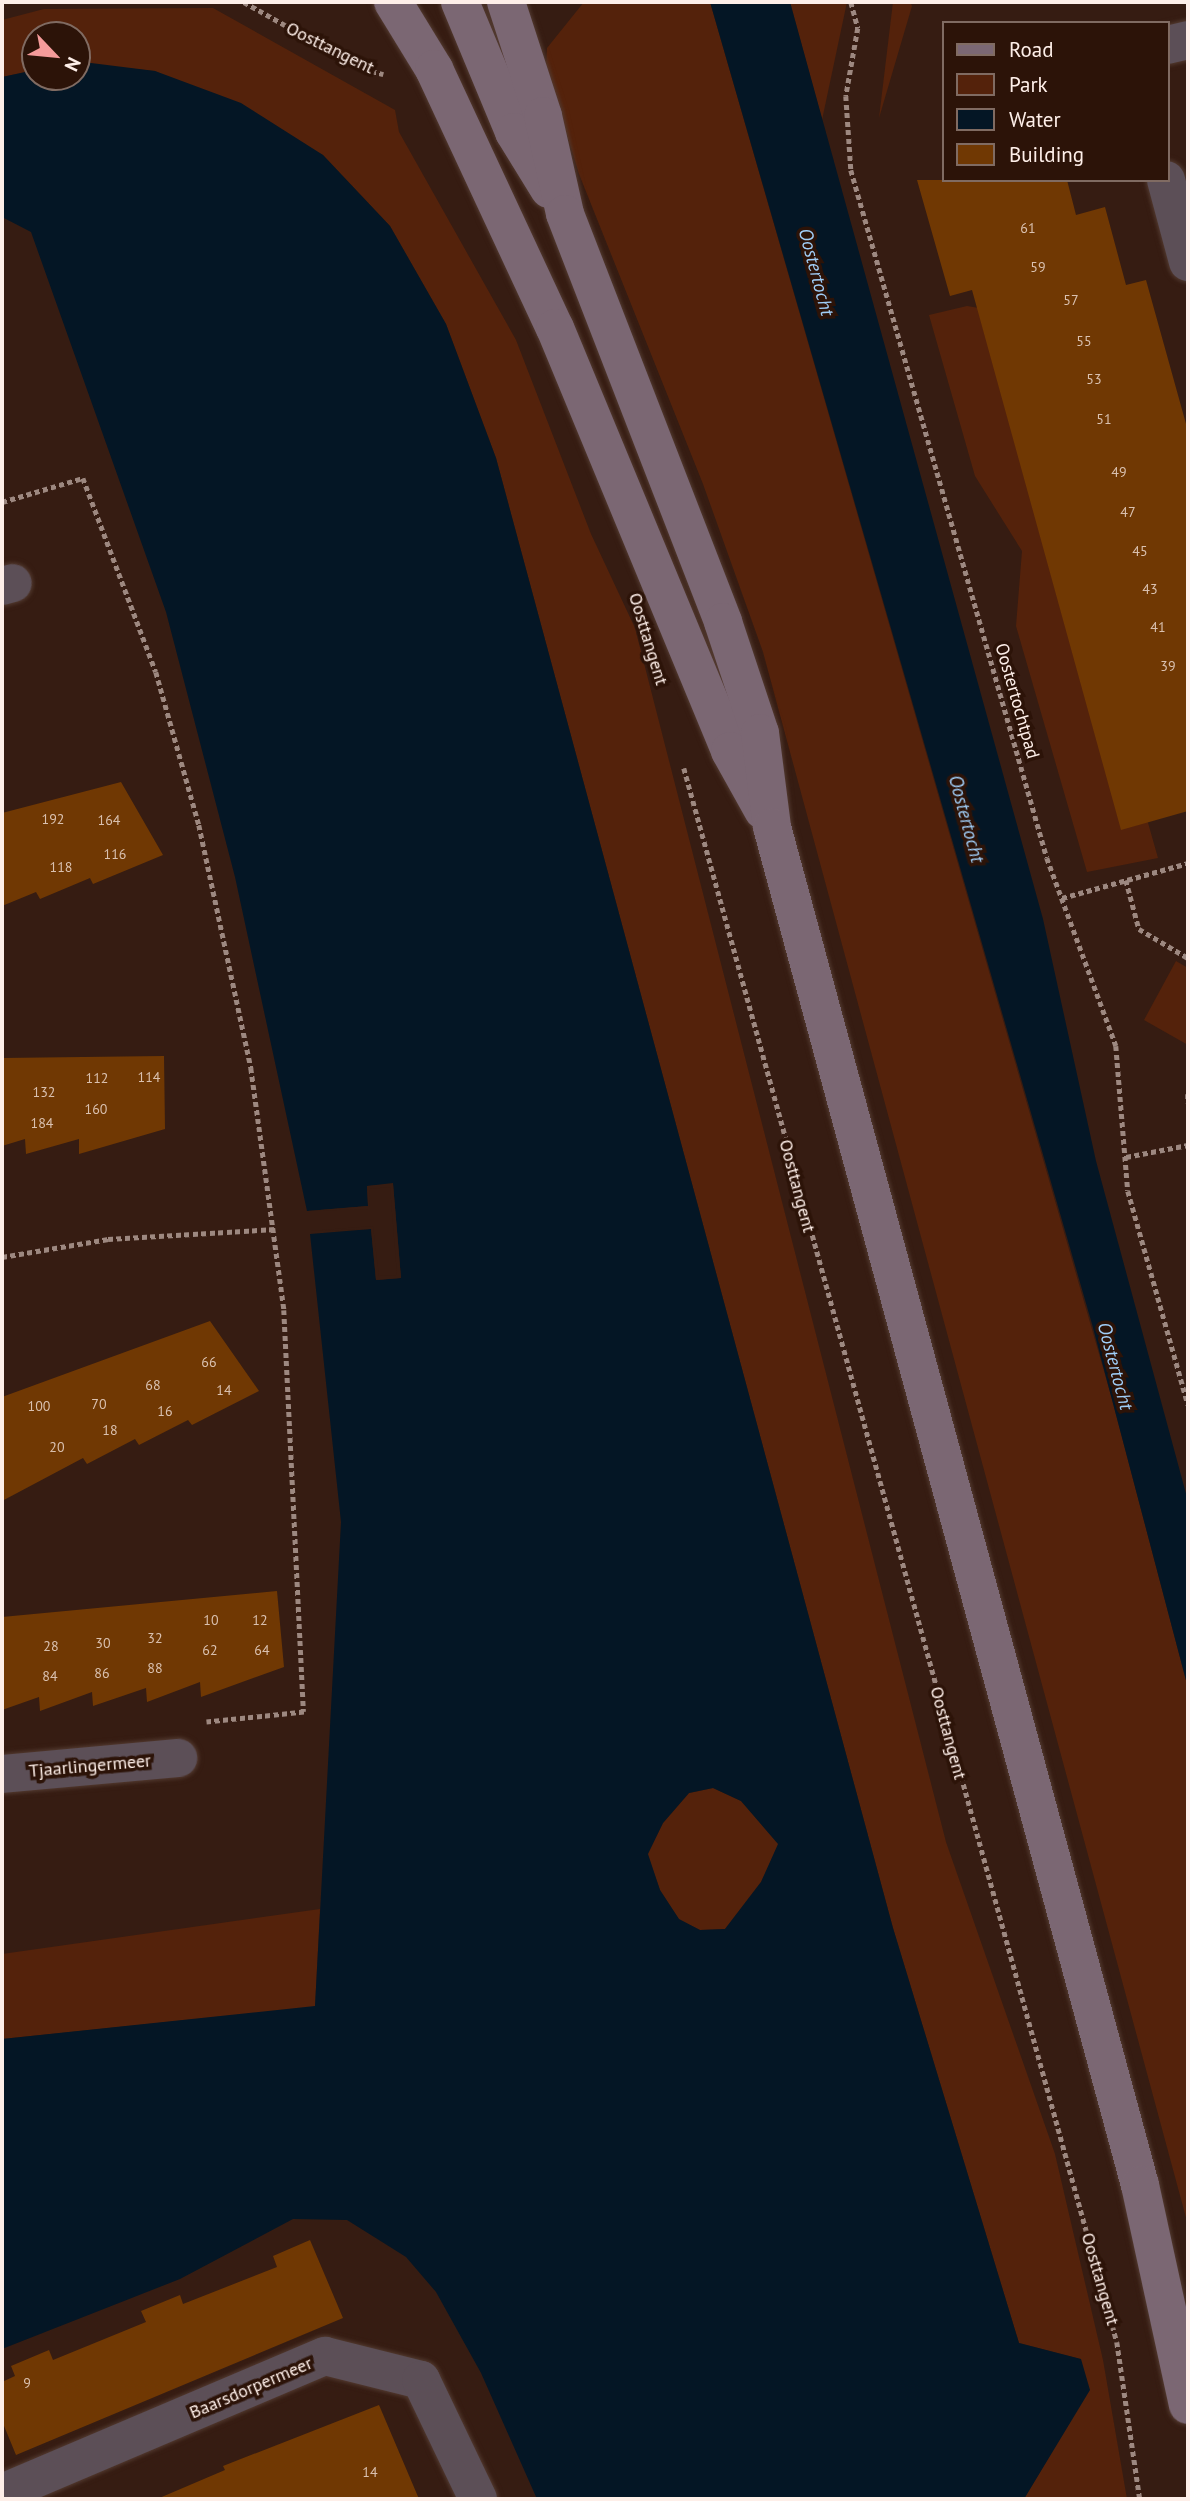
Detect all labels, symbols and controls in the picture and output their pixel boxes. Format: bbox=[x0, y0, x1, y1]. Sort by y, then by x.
street label: Oosttangent bbox=[282, 17, 378, 79]
north arrow bbox=[21, 21, 91, 91]
legend bbox=[942, 21, 1169, 182]
text: Road bbox=[1009, 36, 1053, 63]
text: N bbox=[60, 53, 87, 75]
text: Park bbox=[1009, 71, 1048, 98]
text: Water bbox=[1009, 106, 1061, 133]
text: Building bbox=[1009, 141, 1084, 168]
house number: 61 bbox=[1020, 220, 1036, 236]
water label: Oostertocht bbox=[793, 226, 839, 318]
house number: 59 bbox=[1030, 259, 1046, 275]
house number: 57 bbox=[1063, 292, 1079, 308]
house number: 55 bbox=[1076, 333, 1092, 349]
house number: 53 bbox=[1086, 371, 1102, 387]
house number: 51 bbox=[1096, 411, 1112, 427]
house number: 49 bbox=[1111, 464, 1127, 480]
house number: 47 bbox=[1120, 504, 1136, 520]
house number: 45 bbox=[1132, 543, 1148, 559]
house number: 43 bbox=[1142, 581, 1158, 597]
street label: Oosttangent bbox=[624, 590, 672, 688]
house number: 41 bbox=[1150, 619, 1166, 635]
street label: Oostertochtpad bbox=[990, 641, 1044, 761]
house number: 39 bbox=[1160, 658, 1176, 674]
water label: Oostertocht bbox=[943, 773, 989, 865]
house number: 192 bbox=[42, 811, 64, 827]
house number: 164 bbox=[98, 812, 120, 828]
house number: 116 bbox=[104, 846, 126, 862]
house number: 118 bbox=[50, 859, 72, 875]
house number: 114 bbox=[138, 1069, 160, 1085]
house number: 112 bbox=[86, 1070, 108, 1086]
house number: 132 bbox=[33, 1084, 55, 1100]
house number: 160 bbox=[85, 1101, 107, 1117]
house number: 184 bbox=[31, 1115, 53, 1131]
street label: Oosttangent bbox=[774, 1137, 820, 1235]
water label: Oostertocht bbox=[1092, 1320, 1138, 1412]
house number: 66 bbox=[201, 1354, 217, 1370]
house number: 68 bbox=[145, 1377, 161, 1393]
house number: 14 bbox=[216, 1382, 232, 1398]
house number: 70 bbox=[91, 1396, 107, 1412]
house number: 100 bbox=[28, 1398, 50, 1414]
house number: 16 bbox=[157, 1403, 173, 1419]
house number: 18 bbox=[102, 1422, 118, 1438]
house number: 20 bbox=[49, 1439, 65, 1455]
house number: 10 bbox=[203, 1612, 219, 1628]
house number: 12 bbox=[252, 1612, 268, 1628]
house number: 32 bbox=[147, 1630, 163, 1646]
house number: 30 bbox=[95, 1635, 111, 1651]
house number: 28 bbox=[43, 1638, 59, 1654]
house number: 62 bbox=[202, 1642, 218, 1658]
house number: 64 bbox=[254, 1642, 270, 1658]
house number: 88 bbox=[147, 1660, 163, 1676]
house number: 86 bbox=[94, 1665, 110, 1681]
house number: 84 bbox=[42, 1668, 58, 1684]
street label: Oosttangent bbox=[925, 1684, 971, 1782]
street label: Tjaarlingermeer bbox=[28, 1750, 152, 1782]
street label: Oosttangent bbox=[1076, 2230, 1124, 2328]
street label: Baarsdorpermeer bbox=[186, 2352, 316, 2424]
house number: 9 bbox=[23, 2375, 31, 2391]
house number: 14 bbox=[362, 2464, 378, 2480]

